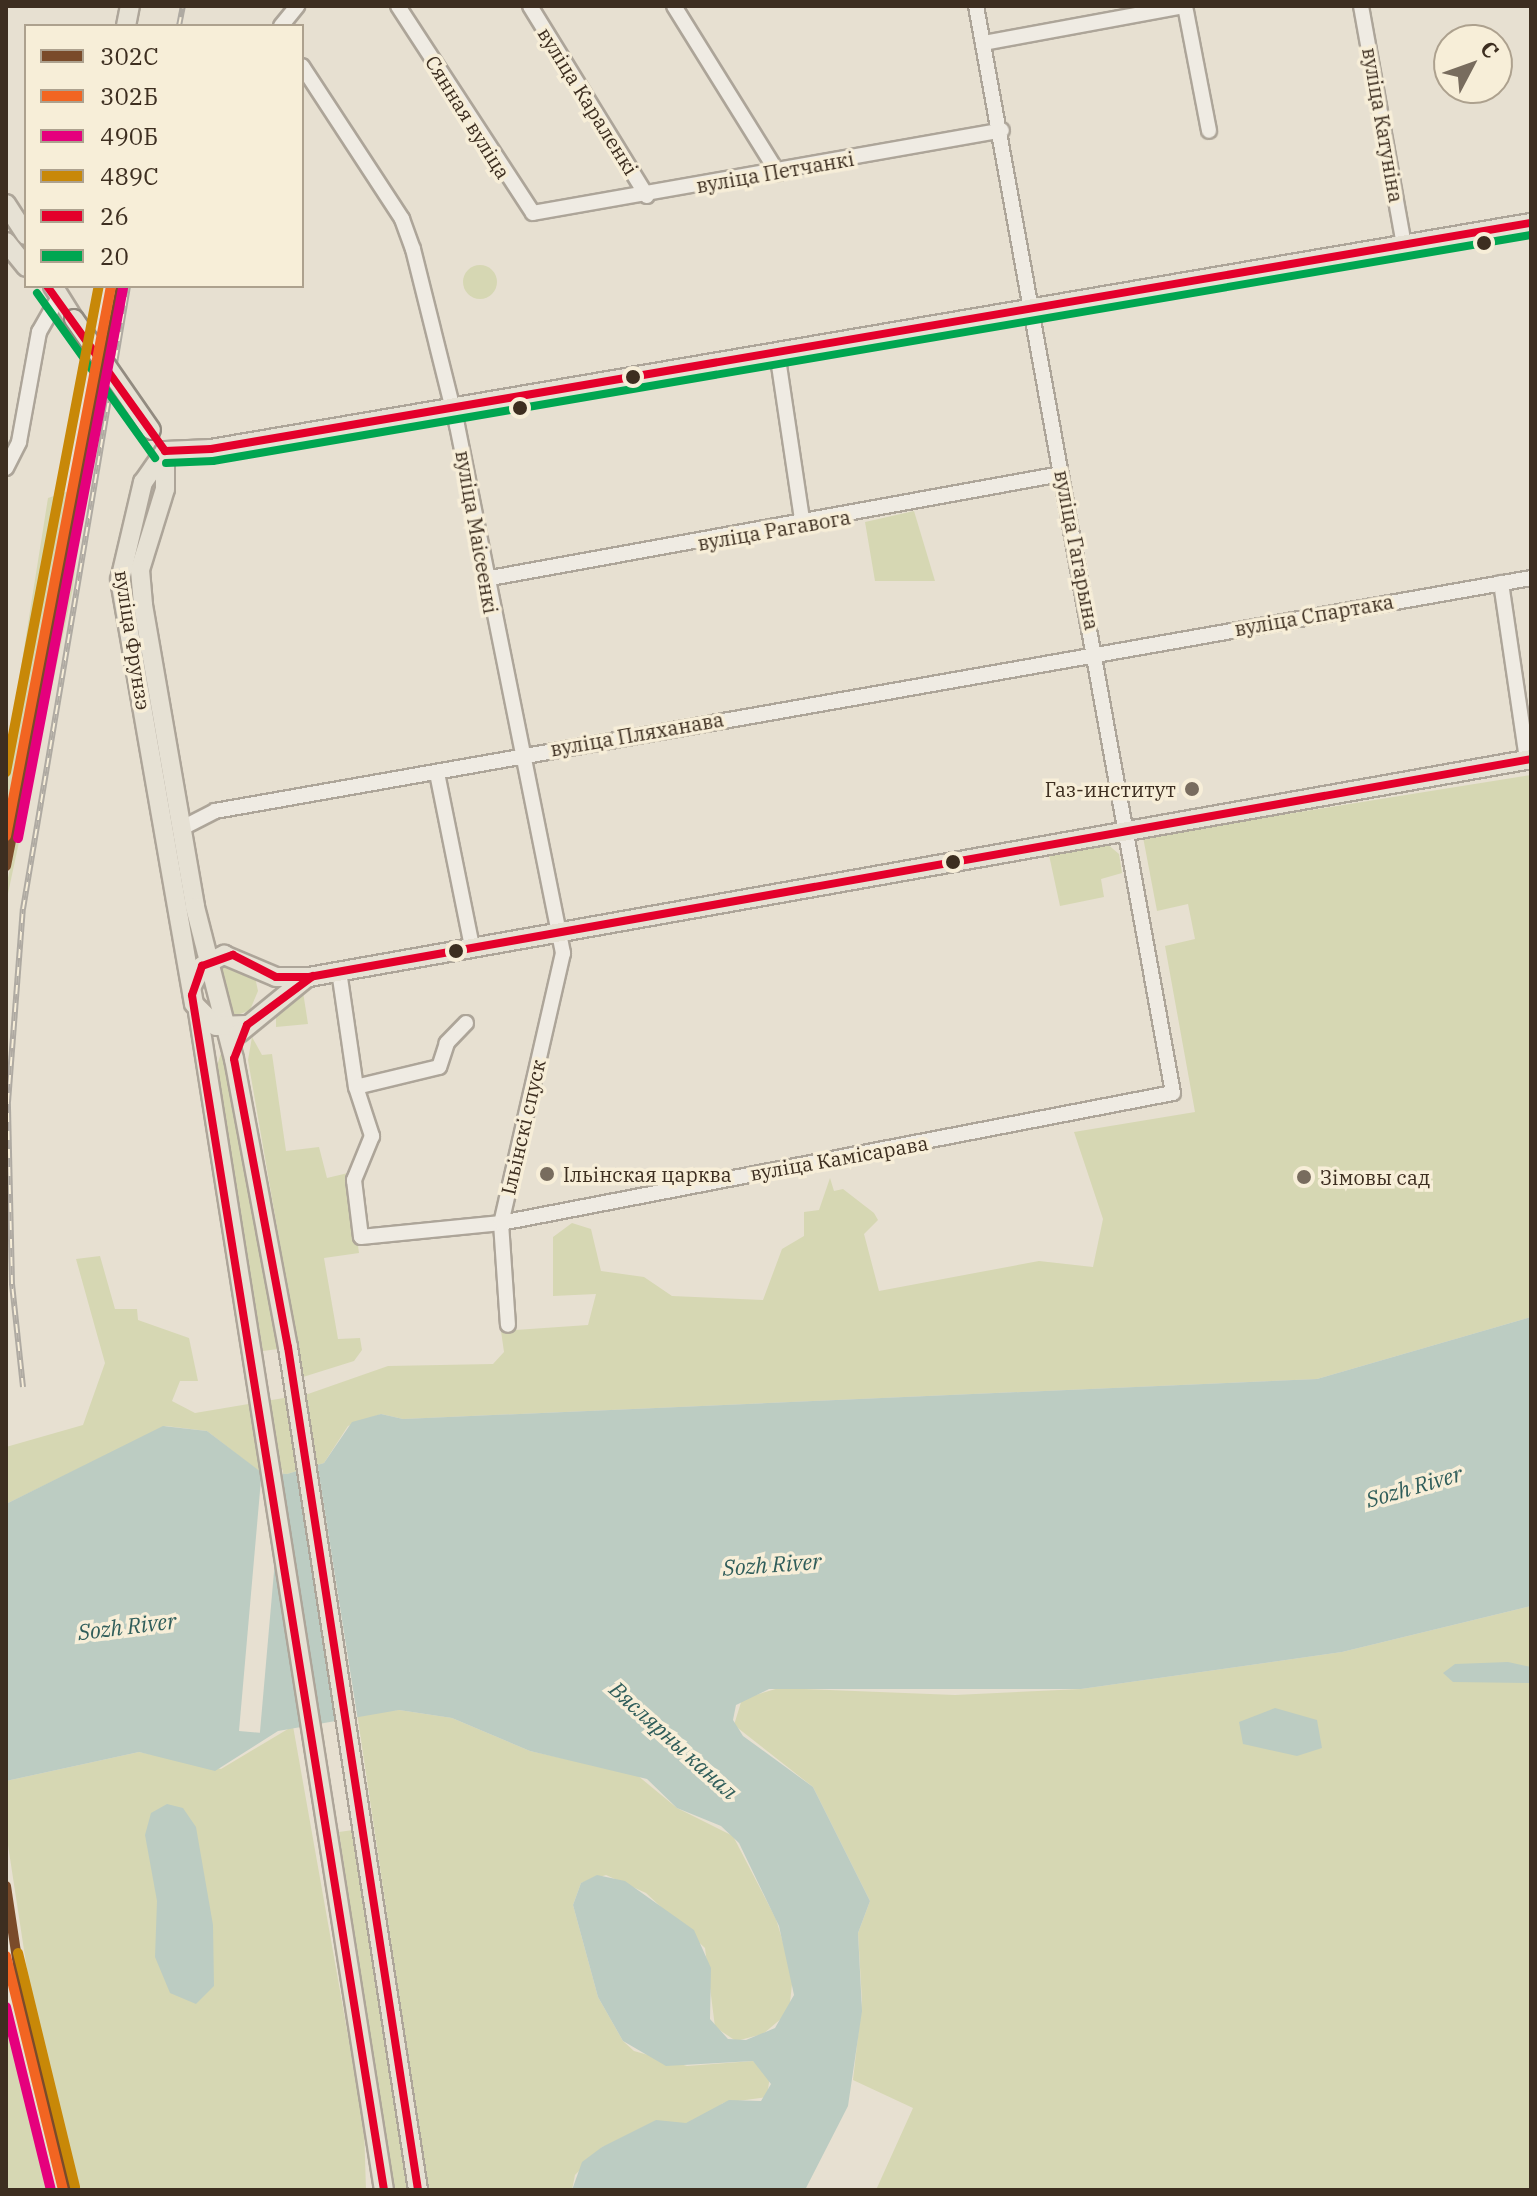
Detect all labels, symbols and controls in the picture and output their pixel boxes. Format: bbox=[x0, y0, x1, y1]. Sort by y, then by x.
street label: вуліца Караленкі bbox=[533, 23, 643, 179]
legend bbox=[24, 24, 304, 288]
north arrow bbox=[1433, 24, 1513, 104]
text: С bbox=[1474, 34, 1506, 64]
text: 302С bbox=[100, 40, 159, 72]
street label: вуліца Катуніна bbox=[1358, 46, 1408, 204]
street label: Сянная вуліца bbox=[420, 51, 516, 183]
text: 302Б bbox=[100, 80, 158, 112]
text: 490Б bbox=[100, 120, 158, 152]
street label: вуліца Петчанкі bbox=[694, 146, 856, 198]
text: 489С bbox=[100, 160, 159, 192]
text: 26 bbox=[100, 200, 129, 232]
unlabelled marker bbox=[1476, 235, 1492, 251]
text: 20 bbox=[100, 240, 129, 272]
unlabelled marker bbox=[625, 369, 641, 385]
unlabelled marker bbox=[512, 400, 528, 416]
street label: вуліца Маісеенкі bbox=[451, 449, 503, 615]
street label: вуліца Гагарына bbox=[1050, 468, 1104, 632]
street label: вуліца Рагавога bbox=[696, 505, 852, 555]
street label: вуліца Фрунзэ bbox=[110, 568, 156, 712]
street label: вуліца Спартака bbox=[1233, 589, 1395, 641]
street label: вуліца Пляханава bbox=[548, 707, 726, 761]
place label: Газ-институт bbox=[1045, 777, 1176, 801]
marker: Газ-институт bbox=[1183, 780, 1201, 798]
unlabelled marker bbox=[945, 854, 961, 870]
unlabelled marker bbox=[448, 943, 464, 959]
street label: Ільінскі спуск bbox=[496, 1057, 550, 1197]
street label: вуліца Камісарава bbox=[748, 1131, 930, 1185]
place label: Ільінская царква bbox=[563, 1162, 732, 1186]
marker: Ільінская царква bbox=[538, 1165, 556, 1183]
place label: Зімовы сад bbox=[1320, 1165, 1430, 1189]
marker: Зімовы сад bbox=[1295, 1168, 1313, 1186]
water label: Sozh River bbox=[1363, 1460, 1465, 1512]
water label: Sozh River bbox=[722, 1547, 822, 1581]
water label: Sozh River bbox=[76, 1607, 178, 1645]
water label: Вяслярны канал bbox=[604, 1676, 744, 1804]

